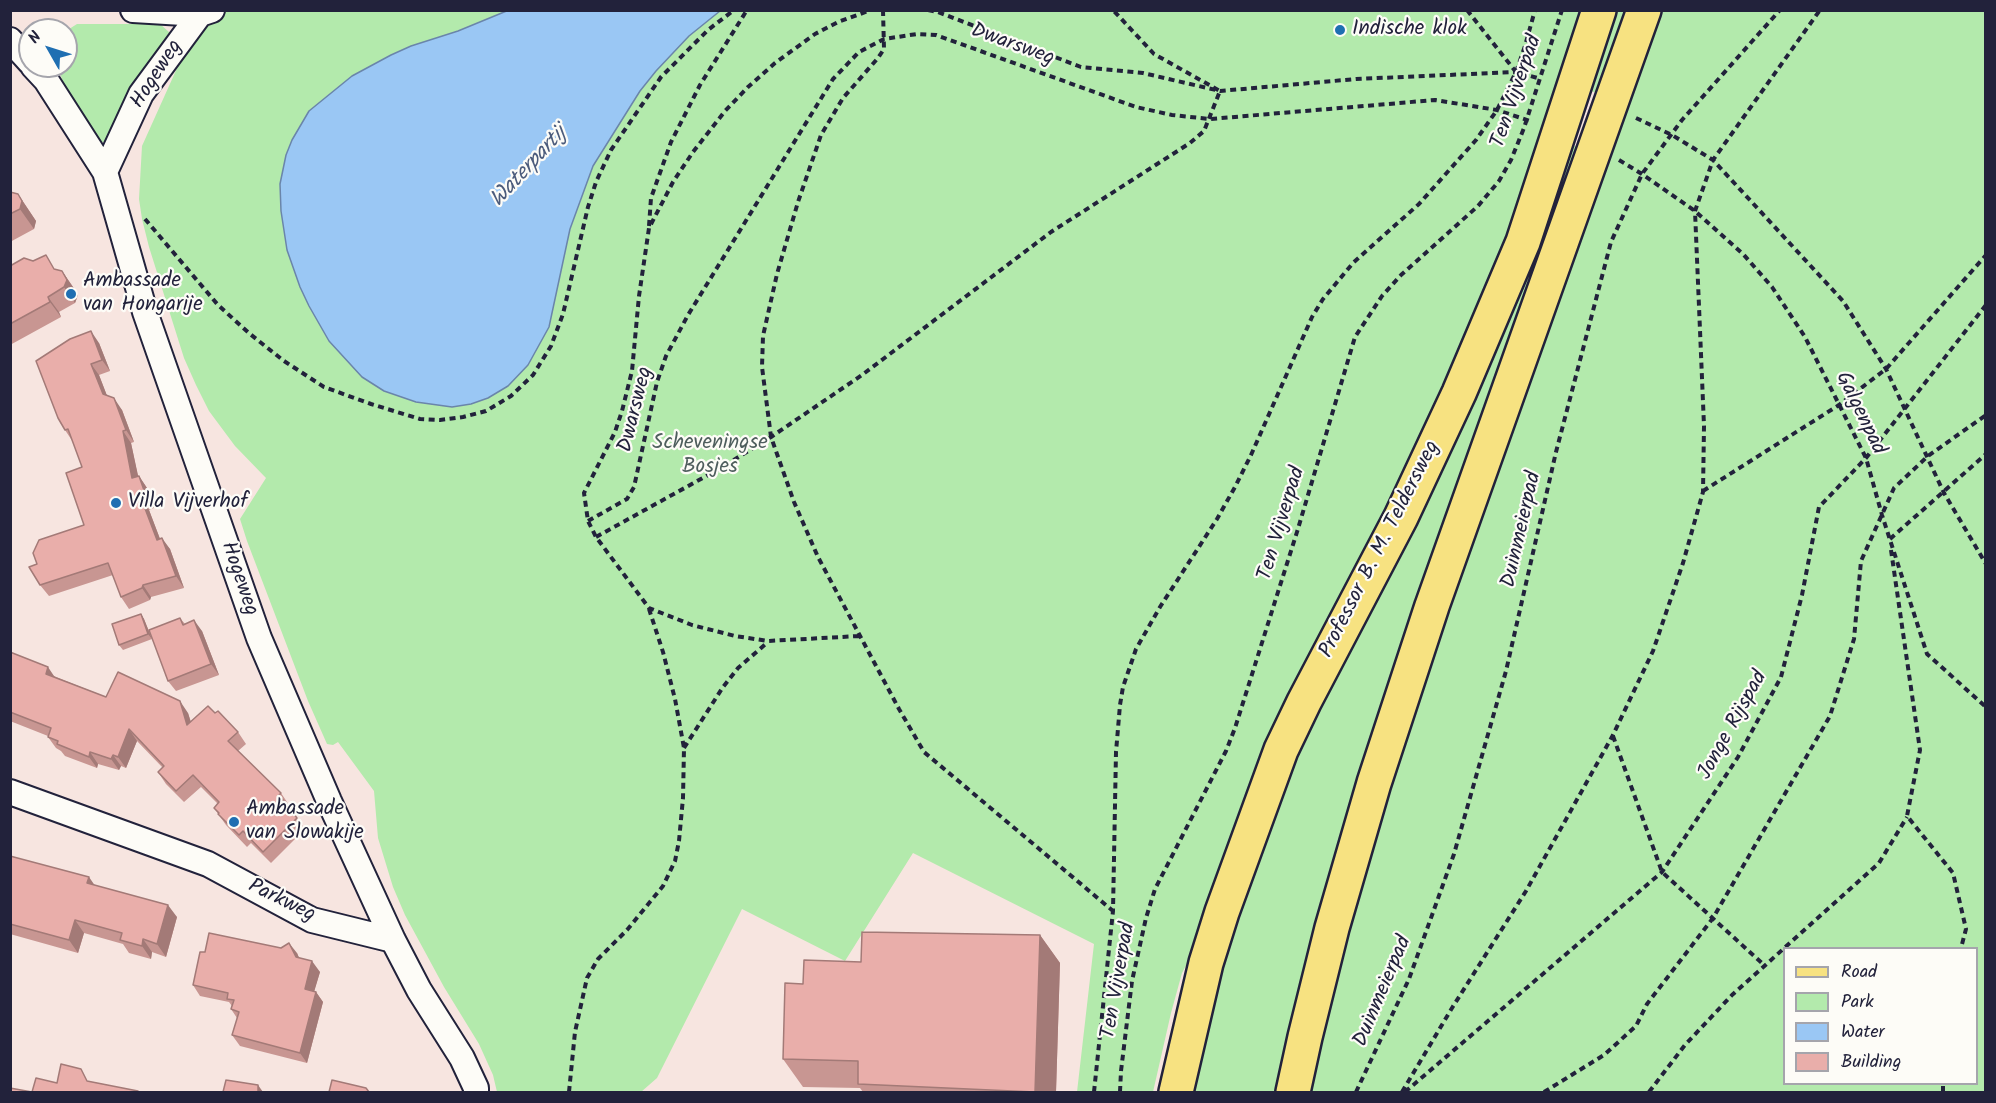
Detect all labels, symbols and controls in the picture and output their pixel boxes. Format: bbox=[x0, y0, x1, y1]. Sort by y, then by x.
place label: Indische klok bbox=[1352, 17, 1467, 43]
north arrow bbox=[18, 18, 78, 78]
street label: Dwarsweg bbox=[967, 19, 1057, 73]
marker: Indische klok bbox=[1333, 23, 1347, 37]
text: N bbox=[22, 26, 48, 49]
street label: Ten Vijverpad bbox=[1487, 32, 1549, 152]
street label: Hogeweg bbox=[127, 36, 189, 114]
water label: Waterpartij bbox=[486, 122, 574, 214]
place label: Ambassade van Hongarije bbox=[83, 269, 203, 319]
marker: Ambassade van Hongarije bbox=[64, 287, 78, 301]
street label: Dwarsweg bbox=[614, 365, 660, 455]
street label: Galgenpad bbox=[1828, 369, 1890, 459]
park label: Scheveningse Bosjes bbox=[652, 431, 768, 481]
street label: Professor B. M. Teldersweg bbox=[1315, 437, 1447, 663]
street label: Ten Vijverpad bbox=[1254, 464, 1312, 584]
street label: Duinmeierpad bbox=[1497, 470, 1549, 590]
place label: Villa Vijverhof bbox=[128, 490, 248, 516]
marker: Villa Vijverhof bbox=[109, 496, 123, 510]
street label: Hogeweg bbox=[214, 539, 262, 619]
street label: Jonge Rijspad bbox=[1694, 667, 1774, 785]
place label: Ambassade van Slowakije bbox=[246, 797, 364, 847]
marker: Ambassade van Slowakije bbox=[227, 815, 241, 829]
street label: Parkweg bbox=[243, 875, 319, 929]
street label: Ten Vijverpad bbox=[1097, 921, 1143, 1041]
street label: Duinmeierpad bbox=[1349, 933, 1419, 1051]
legend bbox=[1783, 947, 1978, 1085]
text: Road bbox=[1841, 958, 1877, 987]
text: Park bbox=[1841, 988, 1874, 1017]
text: Water bbox=[1841, 1018, 1885, 1047]
text: Building bbox=[1841, 1048, 1901, 1077]

